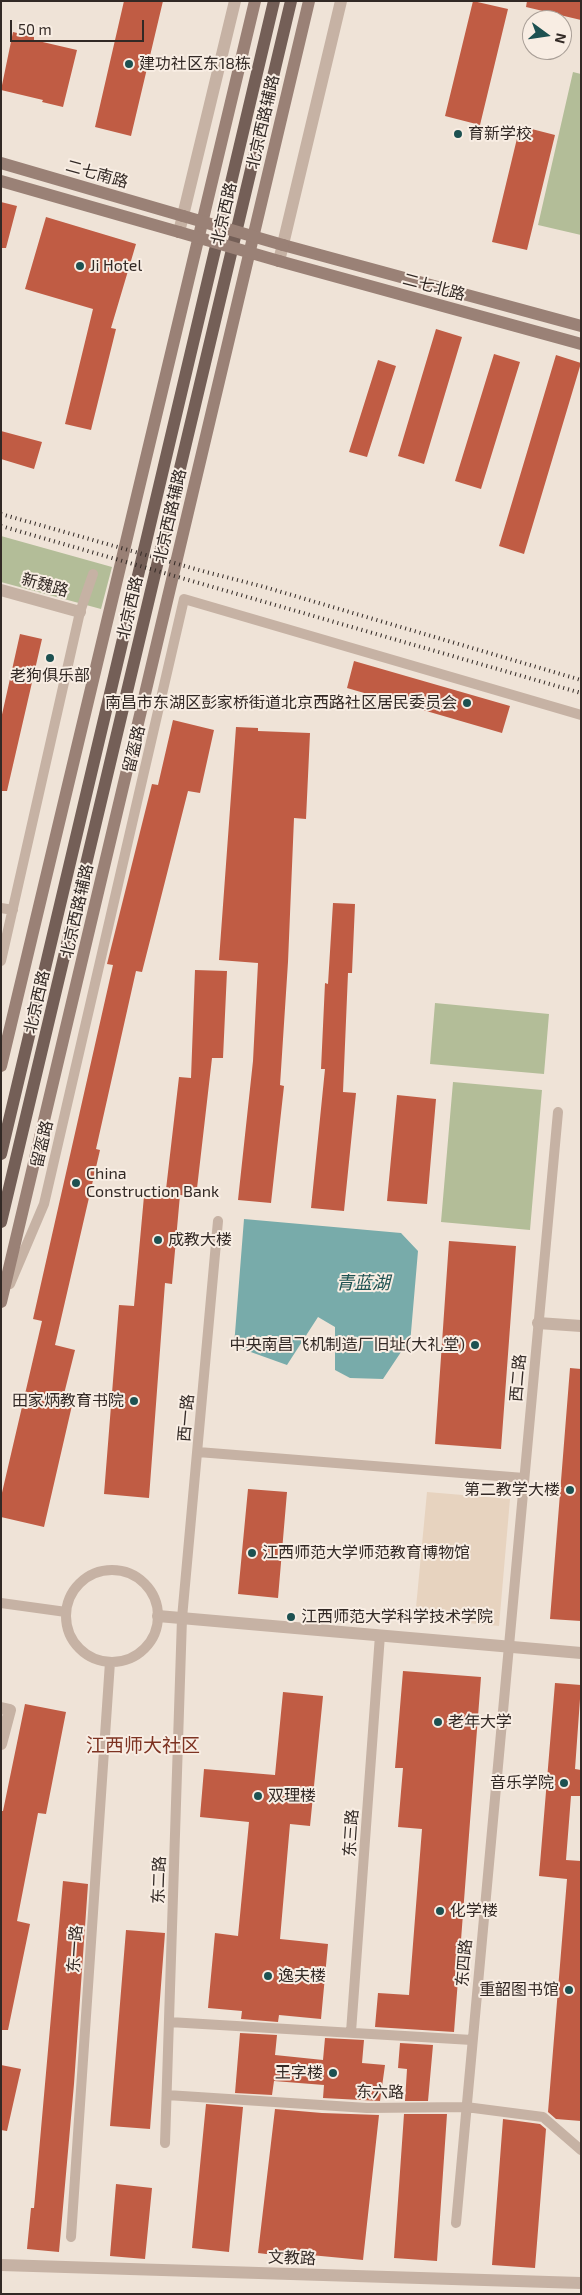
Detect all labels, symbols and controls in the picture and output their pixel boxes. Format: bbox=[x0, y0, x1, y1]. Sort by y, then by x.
scale bar bbox=[12, 10, 146, 42]
north arrow bbox=[522, 10, 572, 60]
text: 50 m bbox=[18, 20, 52, 38]
text: N bbox=[552, 32, 571, 45]
place label: 建功社区东18栋 bbox=[139, 54, 251, 74]
marker: 建功社区东18栋 bbox=[123, 58, 135, 70]
street label: 北京西路辅路 bbox=[243, 73, 283, 171]
place label: 育新学校 bbox=[468, 124, 532, 144]
marker: 育新学校 bbox=[452, 128, 464, 140]
street label: 二七南路 bbox=[64, 156, 130, 192]
street label: 北京西路 bbox=[207, 181, 241, 247]
place label: Ji Hotel bbox=[90, 256, 142, 276]
marker: Ji Hotel bbox=[74, 260, 86, 272]
street label: 二七北路 bbox=[401, 269, 467, 305]
street label: 北京西路辅路 bbox=[150, 467, 190, 565]
street label: 新魏路 bbox=[19, 569, 71, 601]
street label: 北京西路 bbox=[113, 575, 147, 641]
marker: 老狗俱乐部 bbox=[44, 652, 56, 664]
place label: 老狗俱乐部 bbox=[10, 666, 90, 686]
place label: 南昌市东湖区彭家桥街道北京西路社区居民委员会 bbox=[105, 693, 457, 713]
marker: 南昌市东湖区彭家桥街道北京西路社区居民委员会 bbox=[461, 697, 473, 709]
street label: 留盔路 bbox=[119, 723, 149, 775]
street label: 北京西路辅路 bbox=[57, 862, 97, 960]
street label: 北京西路 bbox=[20, 969, 54, 1035]
street label: 留盔路 bbox=[27, 1118, 57, 1170]
place label: China Construction Bank bbox=[86, 1164, 219, 1202]
marker: China Construction Bank bbox=[70, 1177, 82, 1189]
place label: 成教大楼 bbox=[168, 1230, 232, 1250]
marker: 成教大楼 bbox=[152, 1234, 164, 1246]
water label: 青蓝湖 bbox=[336, 1272, 390, 1294]
place label: 中央南昌飞机制造厂旧址(大礼堂) bbox=[230, 1335, 465, 1355]
marker: 中央南昌飞机制造厂旧址(大礼堂) bbox=[469, 1339, 481, 1351]
street label: 西二路 bbox=[506, 1353, 530, 1403]
place label: 田家炳教育书院 bbox=[12, 1391, 124, 1411]
street label: 西一路 bbox=[174, 1393, 198, 1443]
marker: 田家炳教育书院 bbox=[128, 1395, 140, 1407]
place label: 第二教学大楼 bbox=[464, 1480, 560, 1500]
marker: 第二教学大楼 bbox=[564, 1484, 576, 1496]
place label: 江西师范大学师范教育博物馆 bbox=[262, 1543, 470, 1563]
marker: 江西师范大学师范教育博物馆 bbox=[246, 1547, 258, 1559]
place label: 江西师范大学科学技术学院 bbox=[301, 1607, 493, 1627]
marker: 江西师范大学科学技术学院 bbox=[285, 1611, 297, 1623]
place label: 老年大学 bbox=[448, 1712, 512, 1732]
marker: 老年大学 bbox=[432, 1716, 444, 1728]
district label: 江西师大社区 bbox=[86, 1735, 200, 1757]
place label: 音乐学院 bbox=[490, 1773, 554, 1793]
marker: 音乐学院 bbox=[558, 1777, 570, 1789]
place label: 双理楼 bbox=[268, 1786, 316, 1806]
marker: 双理楼 bbox=[252, 1790, 264, 1802]
street label: 东三路 bbox=[340, 1808, 362, 1858]
street label: 东二路 bbox=[149, 1856, 169, 1904]
place label: 化学楼 bbox=[450, 1901, 498, 1921]
marker: 化学楼 bbox=[434, 1905, 446, 1917]
street label: 东一路 bbox=[64, 1924, 86, 1974]
street label: 东四路 bbox=[452, 1938, 476, 1988]
place label: 逸夫楼 bbox=[278, 1966, 326, 1986]
marker: 逸夫楼 bbox=[262, 1970, 274, 1982]
place label: 重韶图书馆 bbox=[479, 1980, 559, 2000]
marker: 重韶图书馆 bbox=[563, 1984, 575, 1996]
place label: 王字楼 bbox=[275, 2063, 323, 2083]
marker: 王字楼 bbox=[327, 2067, 339, 2079]
street label: 东六路 bbox=[356, 2082, 404, 2102]
street label: 文教路 bbox=[268, 2248, 316, 2268]

